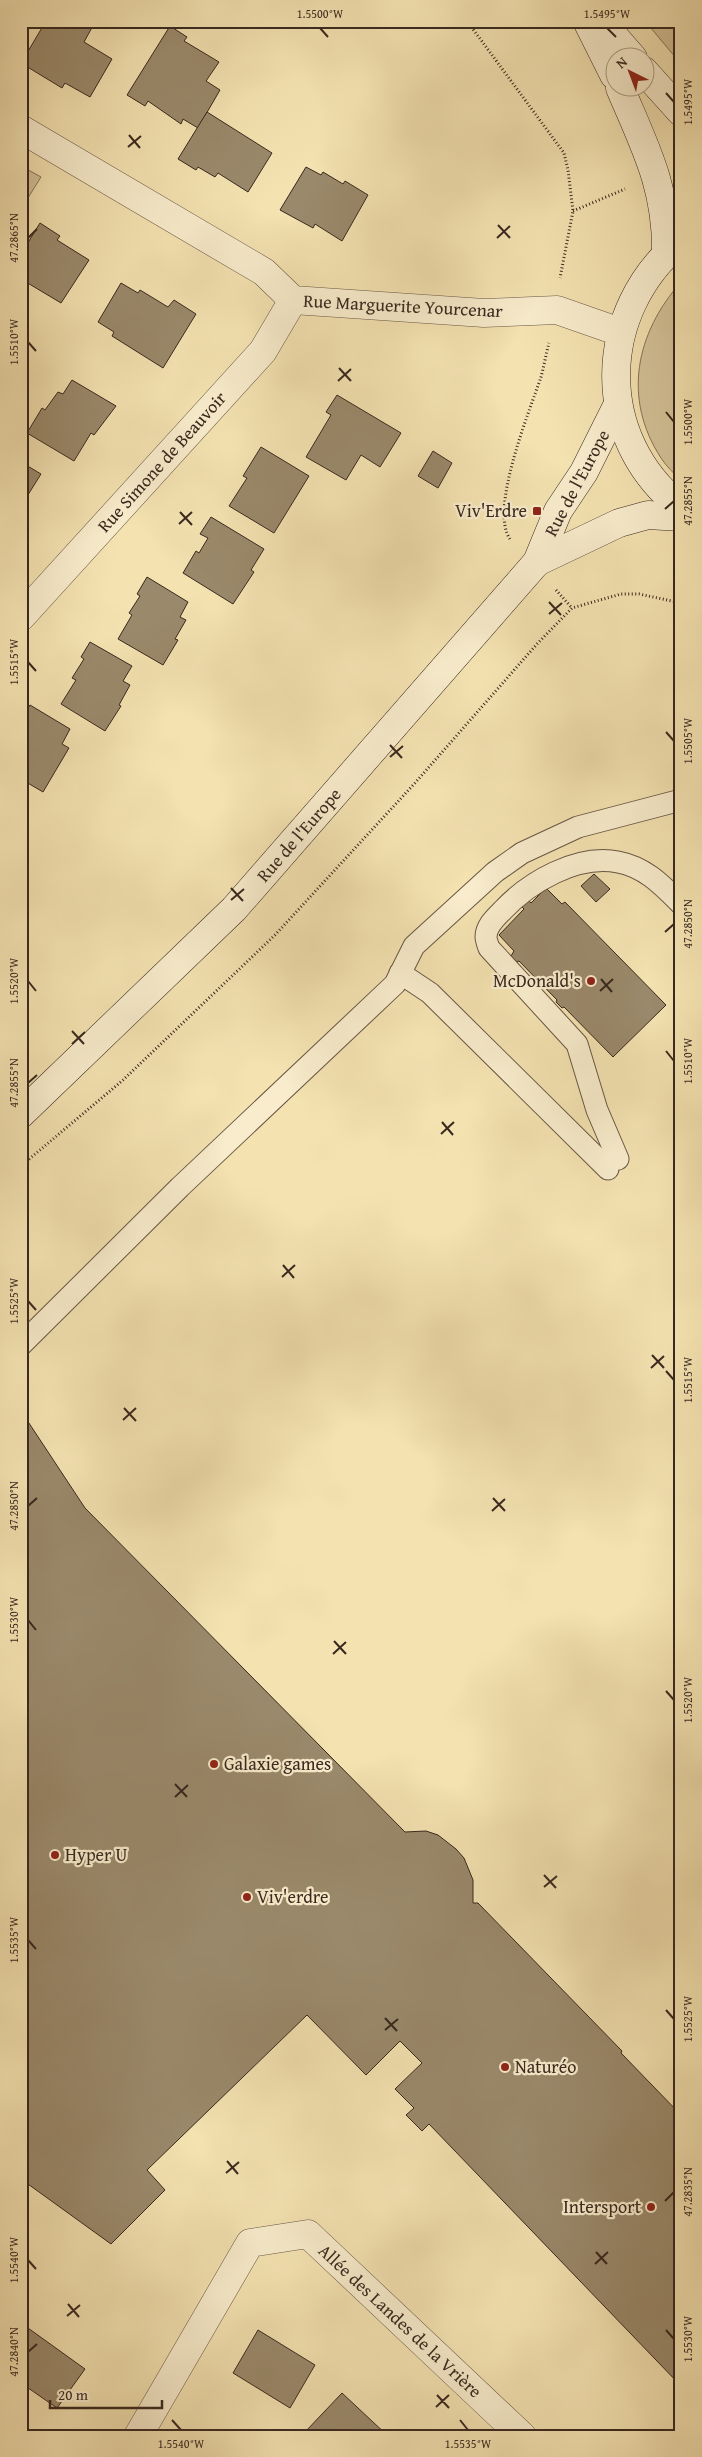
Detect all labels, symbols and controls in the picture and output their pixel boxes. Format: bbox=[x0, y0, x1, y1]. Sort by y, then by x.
text: 1.5500°W bbox=[297, 5, 344, 22]
text: 1.5495°W bbox=[584, 5, 631, 22]
north arrow bbox=[604, 48, 654, 98]
text: N bbox=[611, 51, 632, 73]
text: 1.5495°W bbox=[679, 78, 696, 125]
text: 47.2865°N bbox=[5, 213, 22, 263]
street label: Rue Marguerite Yourcenar bbox=[303, 287, 504, 324]
text: 1.5510°W bbox=[5, 318, 22, 365]
street label: Rue Simone de Beauvoir bbox=[91, 385, 233, 538]
text: 1.5500°W bbox=[679, 398, 696, 445]
street label: Rue de l'Europe bbox=[537, 425, 616, 541]
text: 47.2855°N bbox=[679, 476, 696, 526]
place label: Viv'Erdre bbox=[455, 497, 527, 524]
marker: Viv'Erdre bbox=[531, 505, 543, 517]
text: 1.5515°W bbox=[5, 638, 22, 685]
text: 1.5505°W bbox=[679, 717, 696, 764]
street label: Rue de l'Europe bbox=[250, 781, 347, 888]
text: 47.2850°N bbox=[679, 899, 696, 949]
text: 1.5520°W bbox=[5, 957, 22, 1004]
place label: McDonald's bbox=[493, 967, 581, 994]
marker: McDonald's bbox=[585, 975, 597, 987]
text: 1.5510°W bbox=[679, 1037, 696, 1084]
text: 47.2855°N bbox=[5, 1058, 22, 1108]
text: 1.5525°W bbox=[5, 1277, 22, 1324]
text: 1.5515°W bbox=[679, 1356, 696, 1403]
text: 47.2850°N bbox=[5, 1481, 22, 1531]
text: 1.5530°W bbox=[5, 1596, 22, 1643]
text: 1.5520°W bbox=[679, 1676, 696, 1723]
place label: Galaxie games bbox=[224, 1750, 331, 1777]
marker: Galaxie games bbox=[208, 1758, 220, 1770]
place label: Hyper U bbox=[65, 1841, 127, 1868]
marker: Hyper U bbox=[49, 1849, 61, 1861]
place label: Viv'erdre bbox=[257, 1883, 328, 1910]
marker: Viv'erdre bbox=[241, 1891, 253, 1903]
text: 1.5535°W bbox=[5, 1916, 22, 1963]
text: 1.5525°W bbox=[679, 1995, 696, 2042]
place label: Naturéo bbox=[515, 2053, 576, 2080]
marker: Naturéo bbox=[499, 2061, 511, 2073]
text: 47.2835°N bbox=[679, 2167, 696, 2217]
place label: Intersport bbox=[563, 2193, 642, 2220]
marker: Intersport bbox=[645, 2201, 657, 2213]
text: 1.5540°W bbox=[5, 2236, 22, 2283]
street label: Allée des Landes de la Vrière bbox=[312, 2237, 488, 2404]
text: 1.5530°W bbox=[679, 2315, 696, 2362]
text: 47.2840°N bbox=[5, 2327, 22, 2377]
scale bar bbox=[50, 2377, 162, 2409]
text: 20 m bbox=[58, 2384, 89, 2405]
text: 1.5540°W bbox=[158, 2435, 205, 2452]
text: 1.5535°W bbox=[445, 2435, 492, 2452]

